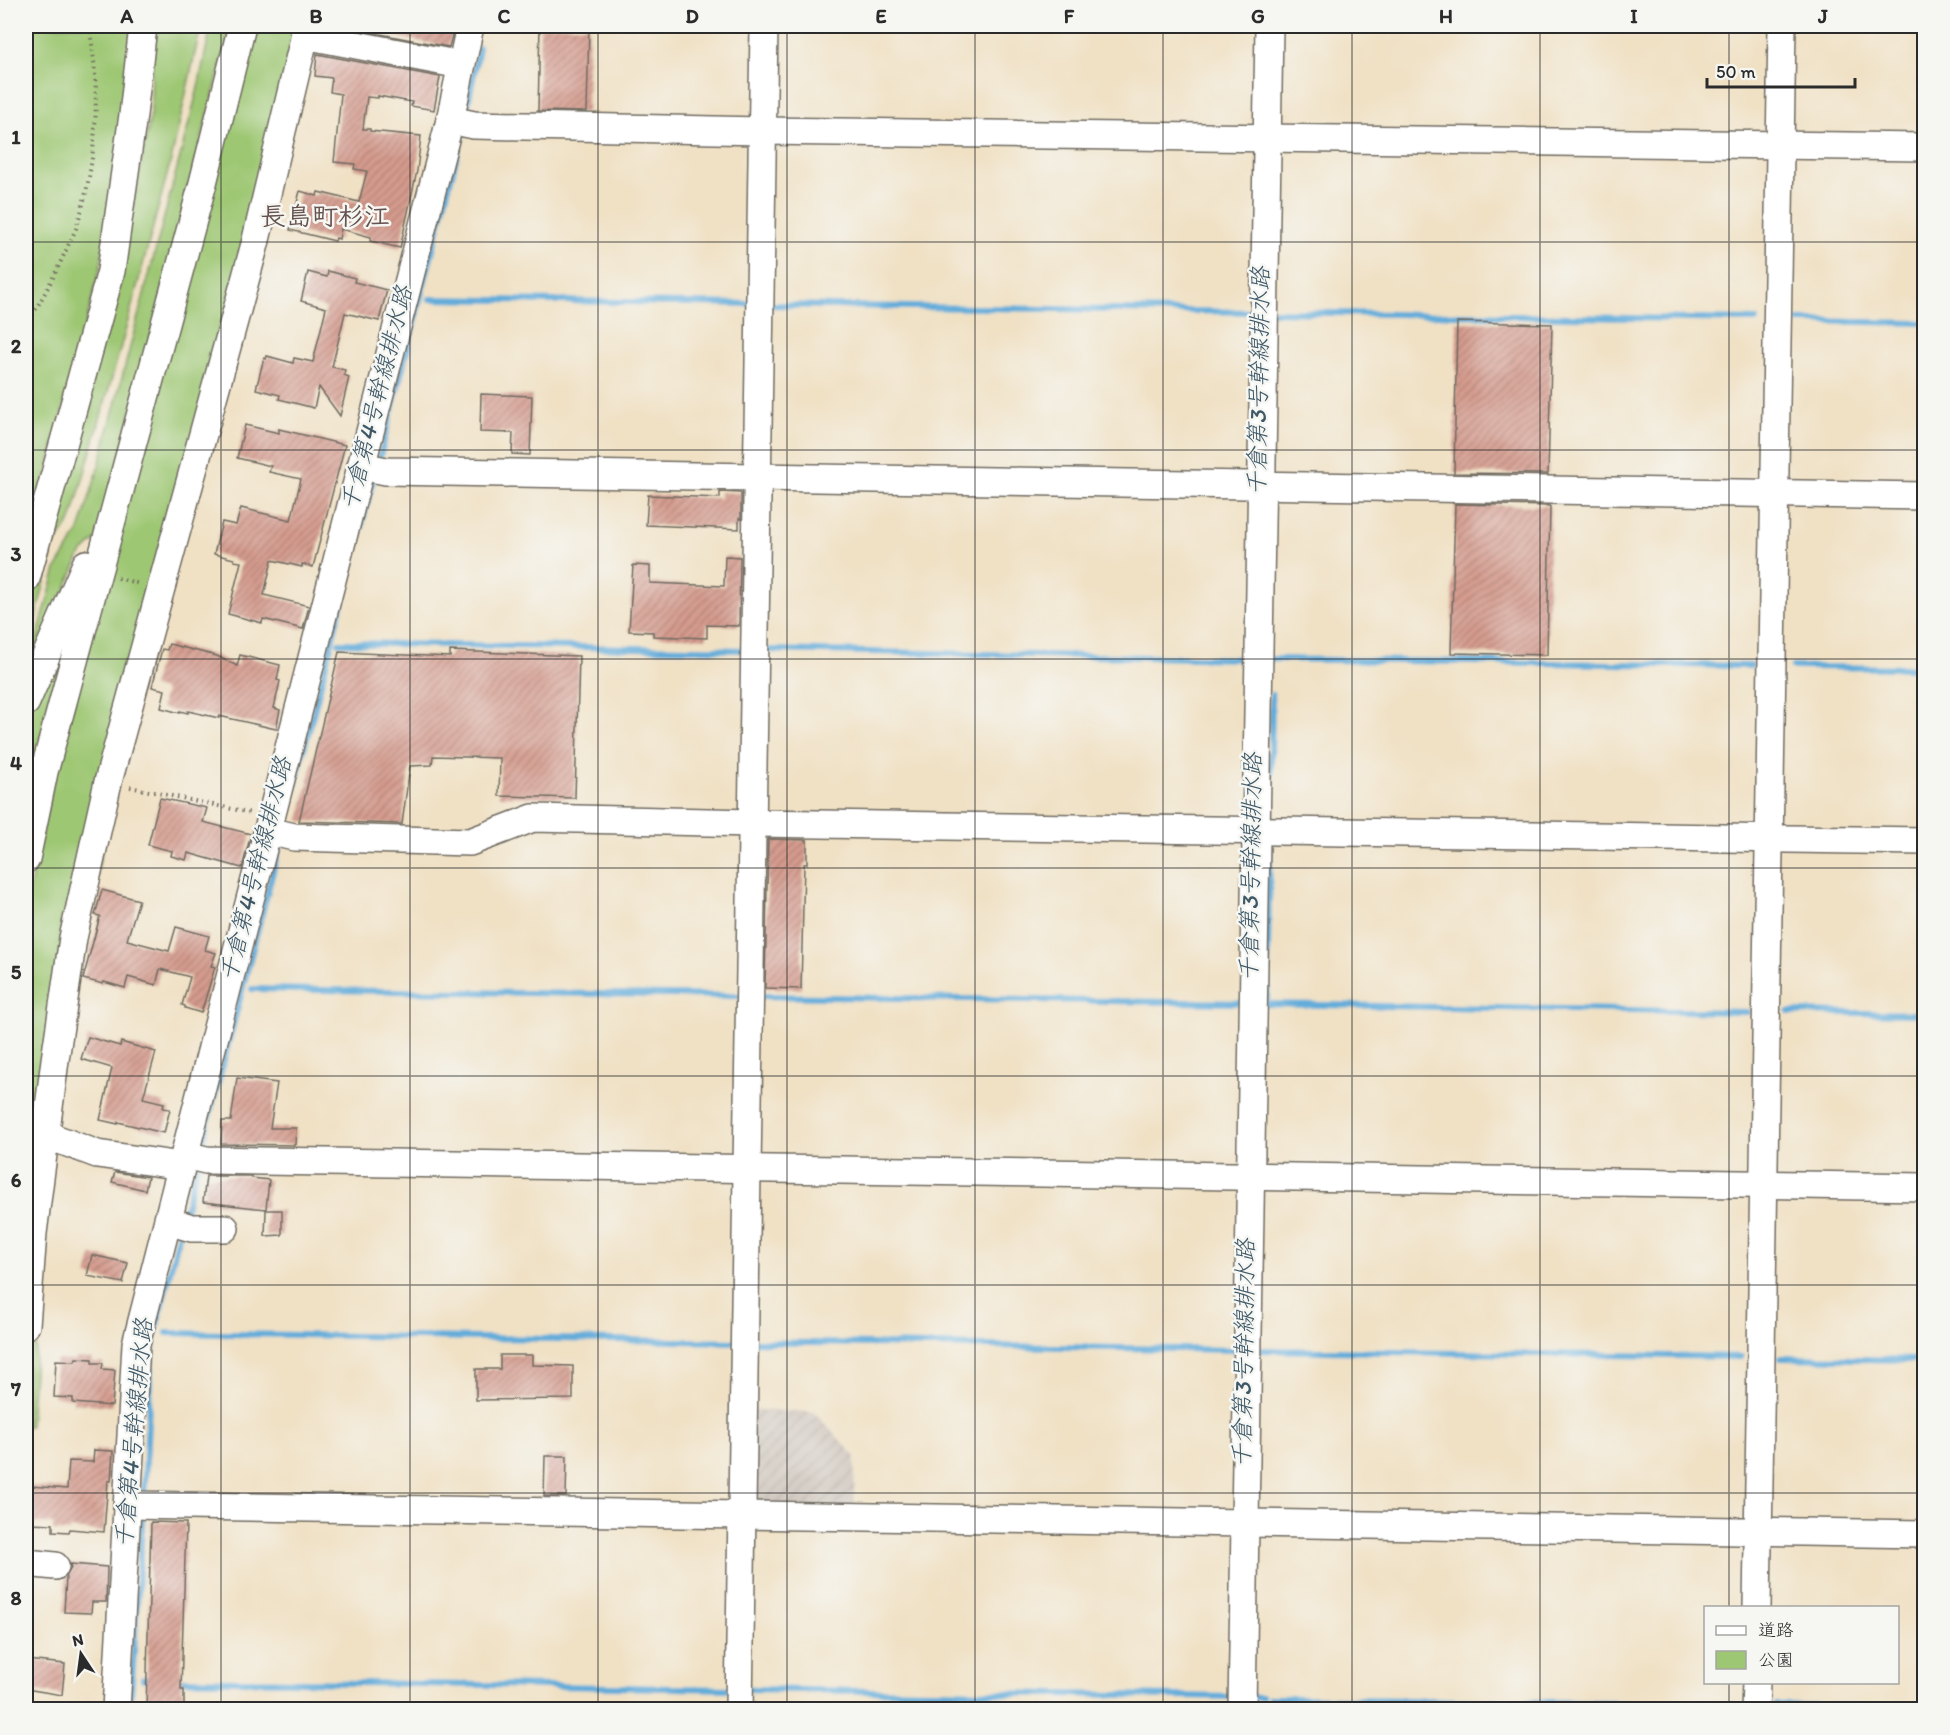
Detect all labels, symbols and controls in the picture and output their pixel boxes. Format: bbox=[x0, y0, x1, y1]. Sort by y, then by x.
text: A bbox=[120, 4, 134, 28]
text: B bbox=[310, 4, 323, 28]
text: C bbox=[498, 4, 511, 28]
text: D bbox=[685, 4, 699, 28]
text: E bbox=[875, 4, 887, 28]
text: F bbox=[1064, 4, 1075, 28]
text: G bbox=[1251, 4, 1265, 28]
text: H bbox=[1439, 4, 1453, 28]
text: I bbox=[1630, 4, 1638, 28]
text: J bbox=[1817, 4, 1828, 28]
scale bar bbox=[1707, 51, 1856, 89]
text: 50 m bbox=[1716, 61, 1756, 83]
text: 1 bbox=[11, 125, 21, 149]
district label: 長島町杉江 bbox=[260, 200, 390, 232]
water label: 千倉第3号幹線排水路 bbox=[1242, 264, 1275, 496]
water label: 千倉第4号幹線排水路 bbox=[334, 281, 418, 513]
text: 2 bbox=[11, 334, 22, 358]
text: 3 bbox=[11, 542, 22, 566]
water label: 千倉第3号幹線排水路 bbox=[1234, 750, 1267, 982]
text: 4 bbox=[10, 751, 22, 775]
water label: 千倉第4号幹線排水路 bbox=[213, 752, 297, 984]
text: 5 bbox=[11, 960, 22, 984]
text: 6 bbox=[11, 1168, 22, 1192]
water label: 千倉第3号幹線排水路 bbox=[1227, 1236, 1260, 1468]
water label: 千倉第4号幹線排水路 bbox=[109, 1315, 158, 1549]
text: 7 bbox=[10, 1377, 21, 1401]
text: 8 bbox=[11, 1586, 22, 1610]
legend bbox=[1704, 1606, 1899, 1684]
text: 道路 bbox=[1758, 1619, 1794, 1641]
north arrow bbox=[51, 1624, 111, 1684]
text: N bbox=[70, 1629, 85, 1650]
text: 公園 bbox=[1758, 1649, 1794, 1671]

